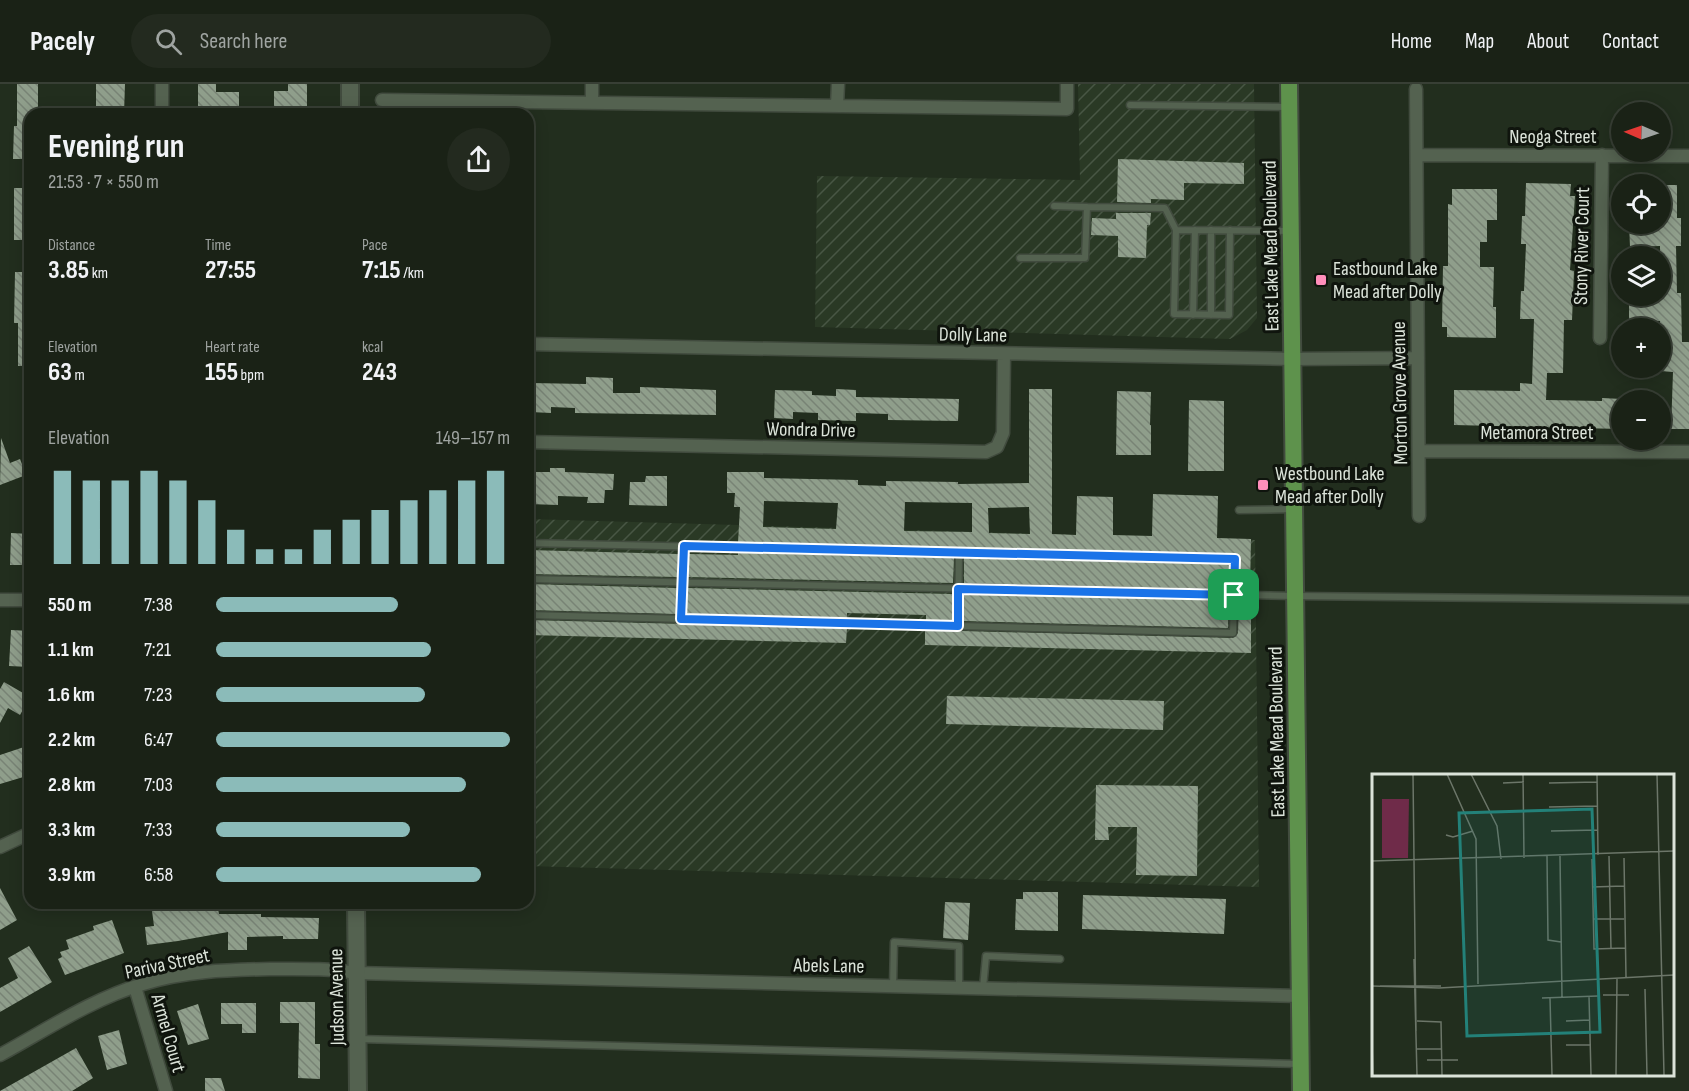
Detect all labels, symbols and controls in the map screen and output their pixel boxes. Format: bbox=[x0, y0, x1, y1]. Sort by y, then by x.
search box bbox=[131, 14, 551, 68]
text: Pacely bbox=[30, 25, 95, 58]
icon: search bbox=[152, 25, 185, 58]
text: Search here bbox=[200, 28, 287, 55]
text: Home bbox=[1391, 29, 1432, 54]
text: Map bbox=[1465, 29, 1494, 54]
text: About bbox=[1527, 29, 1569, 54]
text: Contact bbox=[1602, 29, 1659, 54]
north arrow bbox=[1611, 102, 1671, 162]
map controls bbox=[1611, 102, 1671, 450]
street label: Neoga Street bbox=[1509, 125, 1597, 149]
text: Evening run bbox=[48, 127, 184, 167]
button: share bbox=[447, 128, 510, 191]
street label: East Lake Mead Boulevard bbox=[1258, 160, 1284, 332]
text: 21:53 · 7 × 550 m bbox=[48, 170, 159, 194]
button: locate bbox=[1611, 174, 1671, 234]
street label: Stony River Court bbox=[1569, 187, 1595, 305]
text: Distance bbox=[48, 236, 95, 255]
text: Time bbox=[205, 236, 231, 255]
text: Pace bbox=[362, 236, 387, 255]
button: layers bbox=[1611, 246, 1671, 306]
text: 3.85 bbox=[48, 255, 89, 286]
text: 27:55 bbox=[205, 255, 256, 286]
text: 7:15 bbox=[362, 255, 401, 286]
place label: Eastbound Lake Mead after Dolly bbox=[1333, 257, 1442, 304]
text: km bbox=[89, 264, 108, 283]
text: /km bbox=[401, 264, 424, 283]
marker: Eastbound Lake Mead after Dolly bbox=[1314, 273, 1328, 287]
button: + bbox=[1611, 318, 1671, 378]
street label: Morton Grove Avenue bbox=[1387, 321, 1413, 465]
street label: Dolly Lane bbox=[939, 322, 1007, 348]
text: Elevation bbox=[48, 338, 97, 357]
text: Heart rate bbox=[205, 338, 260, 357]
text: kcal bbox=[362, 338, 383, 357]
text: 63 bbox=[48, 357, 72, 388]
text: 155 bbox=[205, 357, 238, 388]
text: 243 bbox=[362, 357, 397, 388]
text: m bbox=[72, 366, 85, 385]
text: bpm bbox=[238, 366, 264, 385]
button: − bbox=[1611, 390, 1671, 450]
street label: Wondra Drive bbox=[766, 417, 856, 443]
street label: Metamora Street bbox=[1480, 421, 1594, 445]
text: Elevation bbox=[48, 426, 110, 450]
text: 149–157 m bbox=[436, 426, 510, 450]
place label: Westbound Lake Mead after Dolly bbox=[1275, 462, 1385, 509]
marker: Westbound Lake Mead after Dolly bbox=[1256, 478, 1270, 492]
pin bbox=[1208, 569, 1259, 620]
icon: arrive bbox=[1217, 578, 1250, 611]
text: 550 m bbox=[48, 593, 91, 617]
text: 7:38 bbox=[144, 593, 173, 617]
text: 1.1 km bbox=[48, 638, 94, 662]
text: 7:21 bbox=[144, 638, 171, 662]
street label: East Lake Mead Boulevard bbox=[1264, 646, 1290, 818]
text: 1.6 km bbox=[48, 683, 95, 707]
text: 7:23 bbox=[144, 683, 172, 707]
text: 2.2 km bbox=[48, 728, 95, 752]
text: 6:47 bbox=[144, 728, 173, 752]
text: 2.8 km bbox=[48, 773, 96, 797]
text: 7:03 bbox=[144, 773, 173, 797]
inset map bbox=[1372, 774, 1674, 1076]
text: 3.3 km bbox=[48, 818, 95, 842]
text: 7:33 bbox=[144, 818, 172, 842]
text: 3.9 km bbox=[48, 863, 96, 887]
text: 6:58 bbox=[144, 863, 173, 887]
street label: Pariva Street bbox=[123, 943, 212, 985]
street label: Judson Avenue bbox=[324, 948, 350, 1047]
street label: Abels Lane bbox=[792, 953, 865, 979]
street label: Armel Court bbox=[145, 990, 191, 1075]

